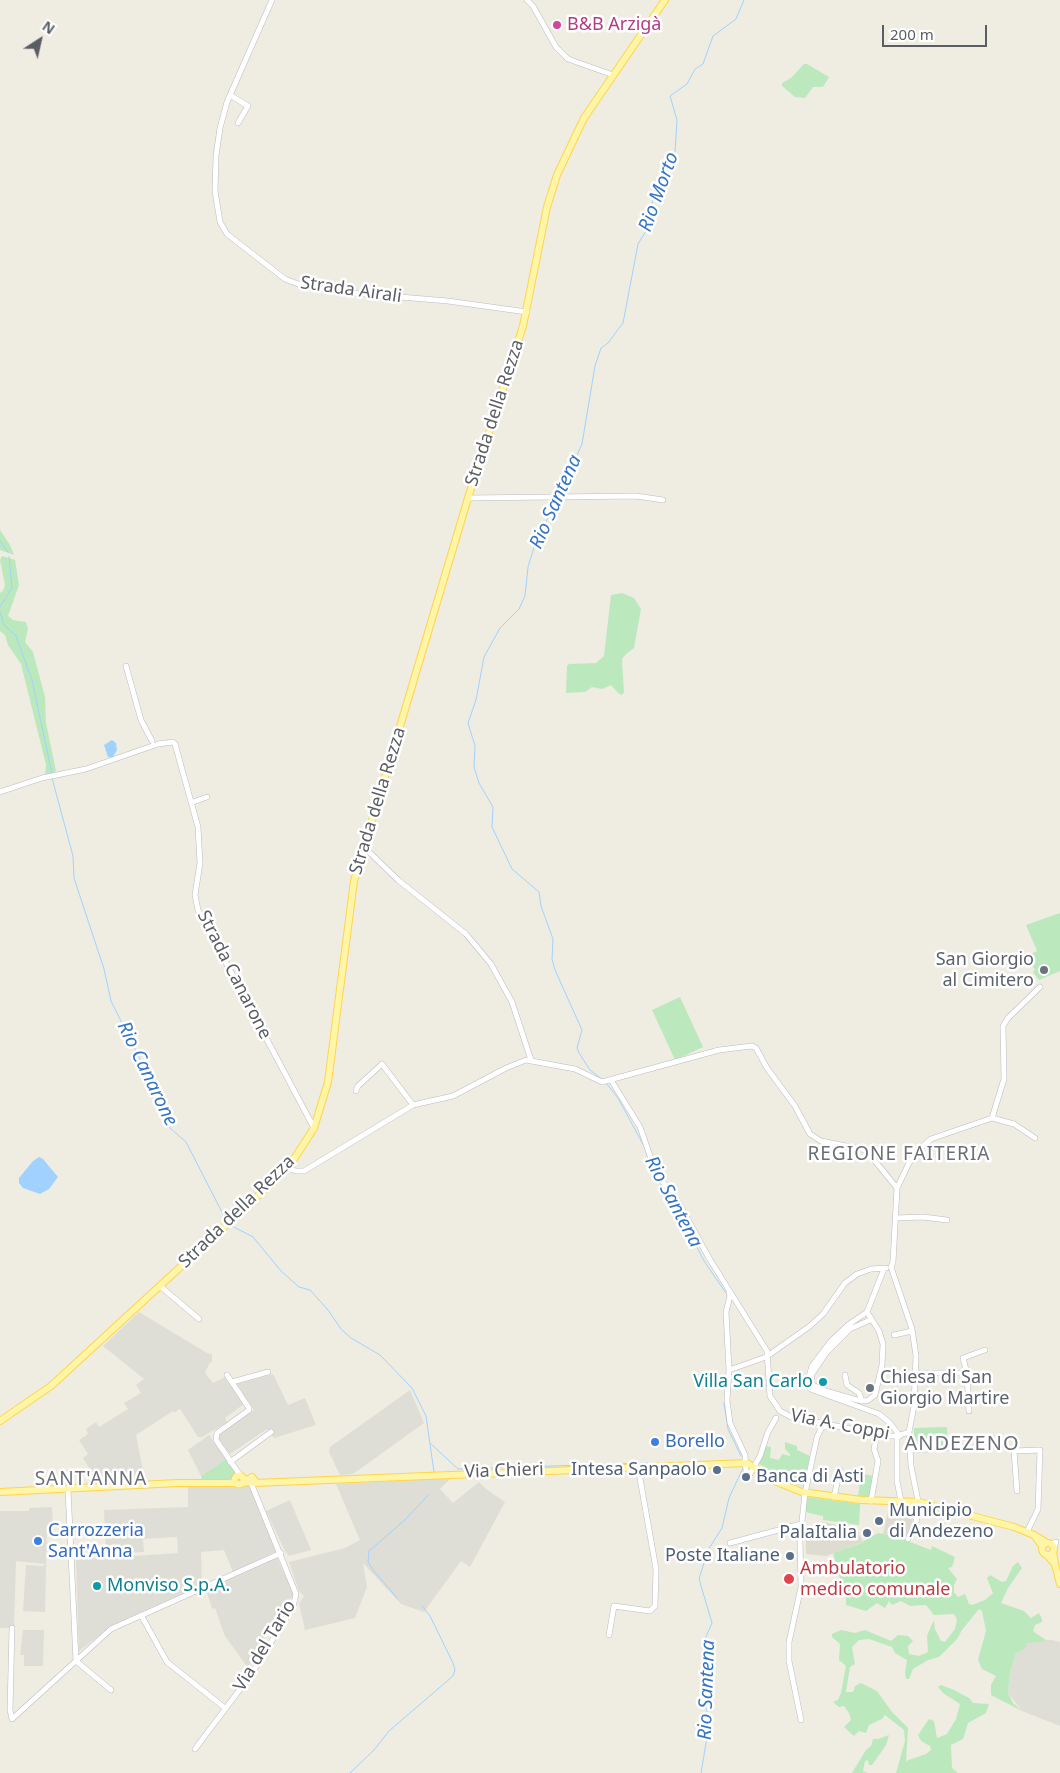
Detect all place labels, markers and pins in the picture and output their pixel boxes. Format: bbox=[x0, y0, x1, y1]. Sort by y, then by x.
place label: B&B Arzigà bbox=[567, 14, 661, 36]
marker: B&B Arzigà bbox=[551, 19, 563, 31]
place label: San Giorgio al Cimitero bbox=[936, 949, 1034, 992]
marker: San Giorgio al Cimitero bbox=[1038, 964, 1050, 976]
place label: Chiesa di San Giorgio Martire bbox=[880, 1367, 1009, 1410]
place label: Villa San Carlo bbox=[693, 1371, 813, 1393]
marker: Villa San Carlo bbox=[817, 1376, 829, 1388]
marker: Chiesa di San Giorgio Martire bbox=[864, 1382, 876, 1394]
place label: Borello bbox=[665, 1431, 725, 1453]
marker: Borello bbox=[649, 1436, 661, 1448]
place label: Intesa Sanpaolo bbox=[571, 1459, 707, 1481]
marker: Intesa Sanpaolo bbox=[711, 1464, 723, 1476]
place label: Banca di Asti bbox=[756, 1466, 864, 1488]
marker: Banca di Asti bbox=[740, 1471, 752, 1483]
place label: Municipio di Andezeno bbox=[889, 1500, 994, 1542]
marker: Municipio di Andezeno bbox=[873, 1515, 885, 1527]
place label: Carrozzeria Sant'Anna bbox=[48, 1520, 144, 1562]
place label: PalaItalia bbox=[779, 1522, 857, 1544]
marker: PalaItalia bbox=[861, 1527, 873, 1539]
marker: Carrozzeria Sant'Anna bbox=[32, 1535, 44, 1547]
place label: Poste Italiane bbox=[665, 1545, 780, 1567]
marker: Poste Italiane bbox=[784, 1550, 796, 1562]
place label: Ambulatorio medico comunale bbox=[800, 1558, 950, 1600]
marker: Ambulatorio medico comunale bbox=[782, 1572, 796, 1586]
place label: Monviso S.p.A. bbox=[107, 1575, 230, 1597]
marker: Monviso S.p.A. bbox=[91, 1580, 103, 1592]

